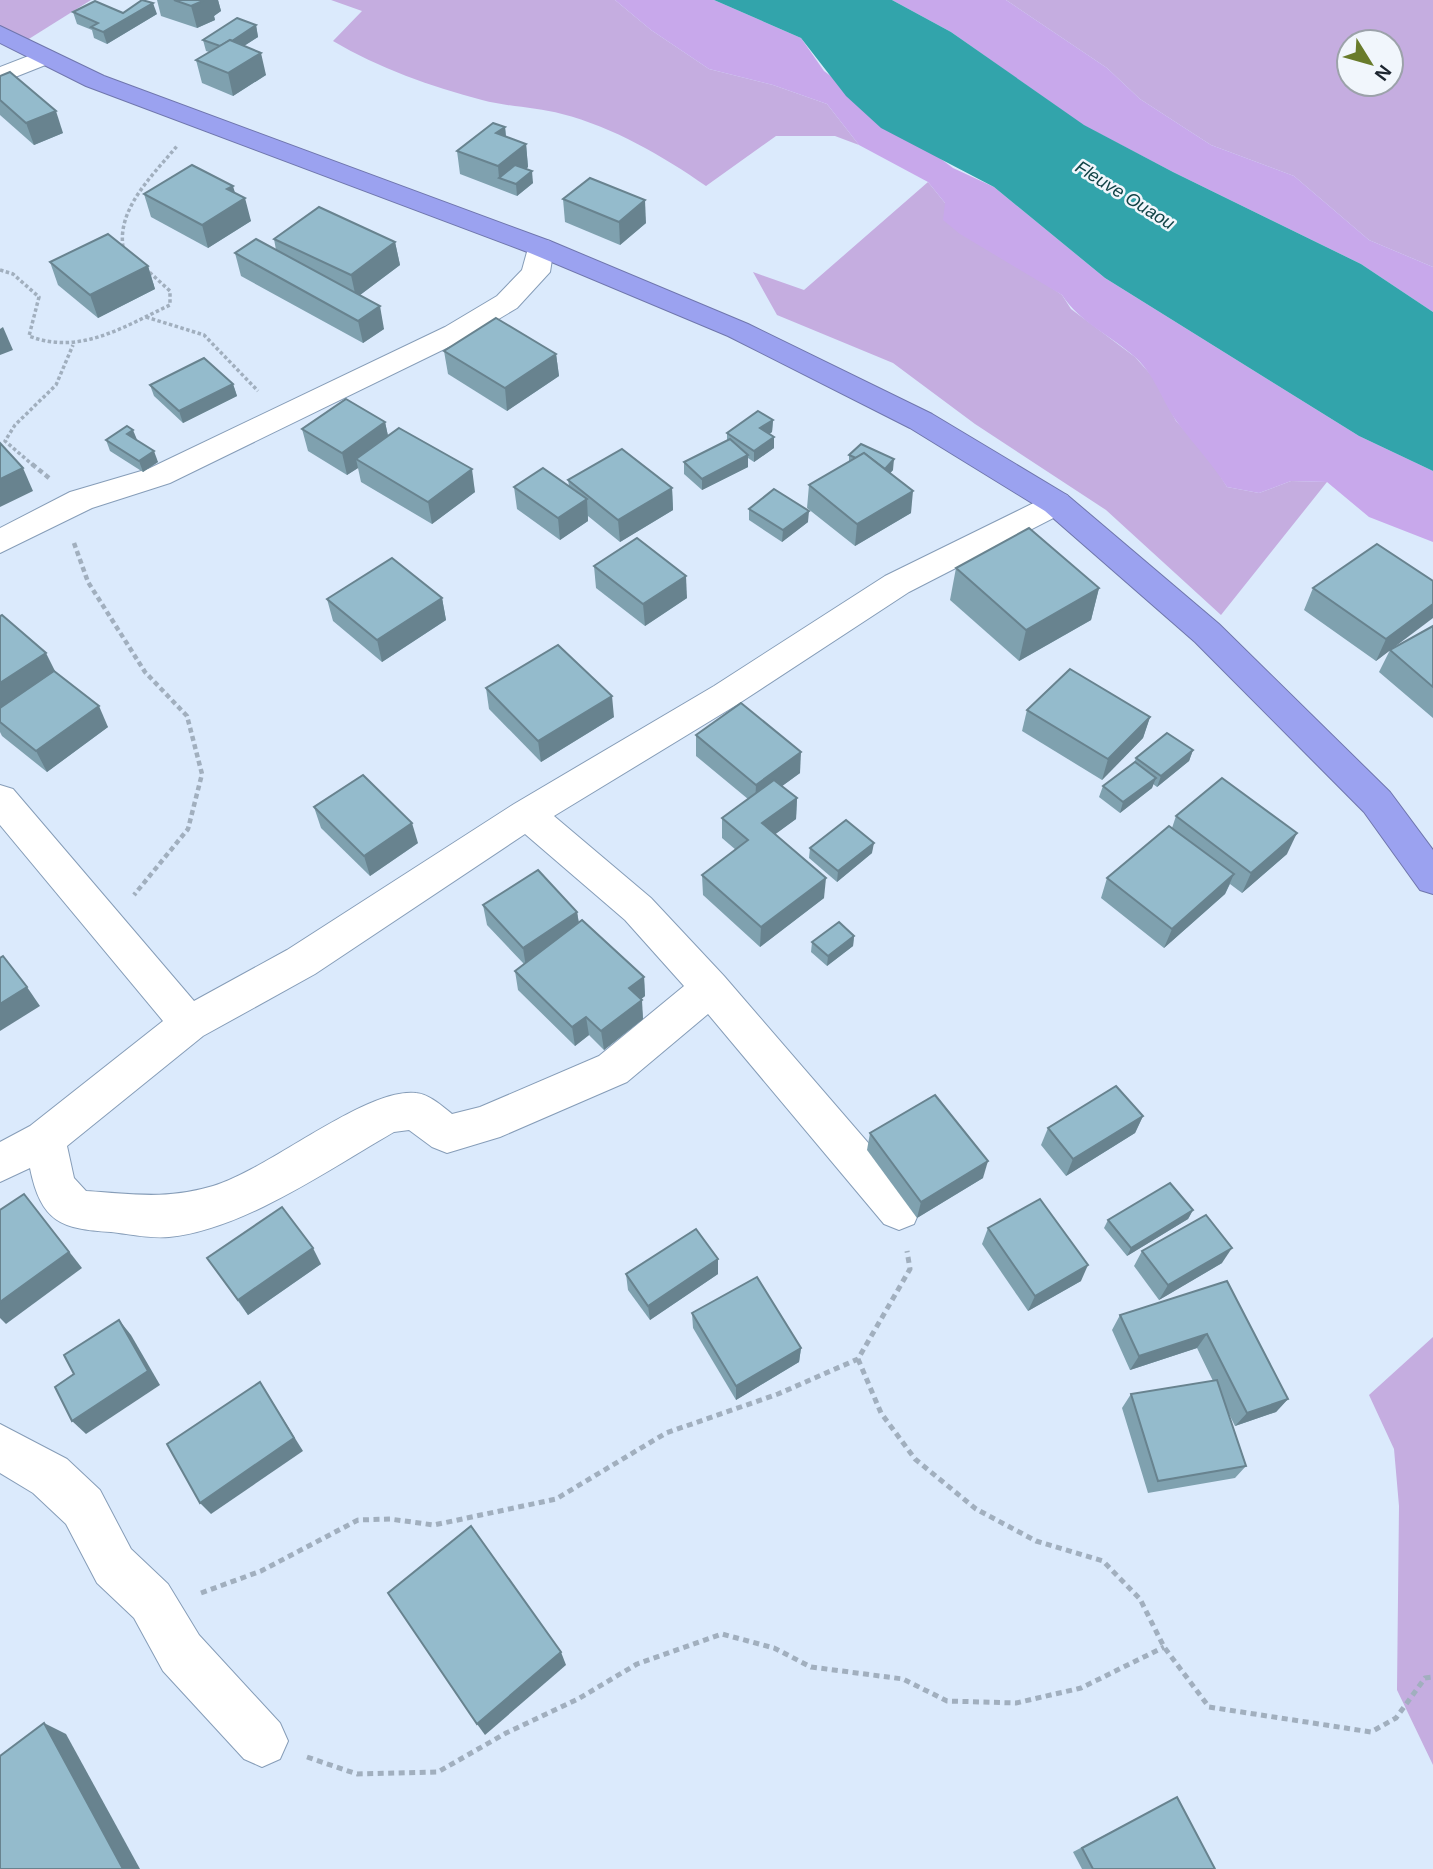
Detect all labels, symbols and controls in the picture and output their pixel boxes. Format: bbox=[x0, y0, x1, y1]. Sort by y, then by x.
north arrow bbox=[1335, 28, 1405, 98]
text: N bbox=[1371, 61, 1396, 85]
water label: Fleuve Ouaou bbox=[1072, 157, 1178, 233]

